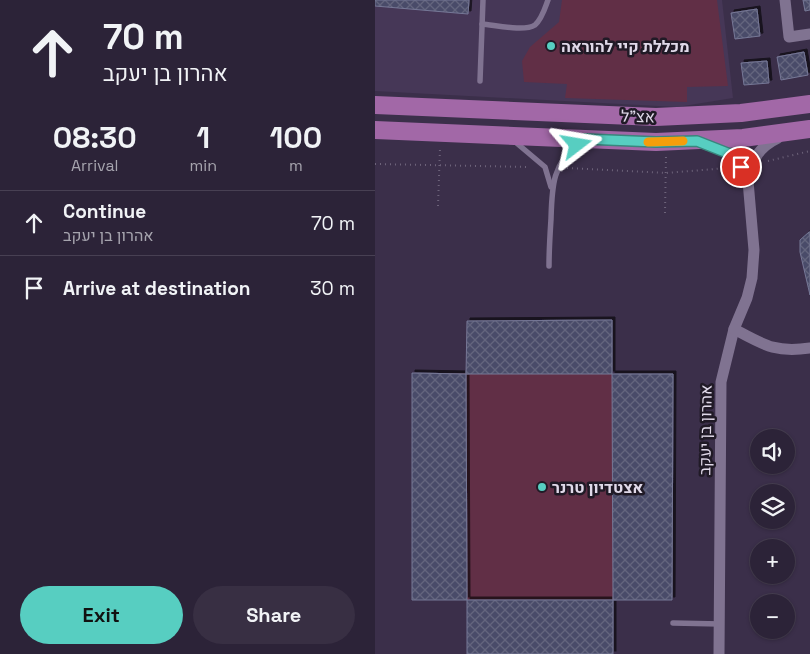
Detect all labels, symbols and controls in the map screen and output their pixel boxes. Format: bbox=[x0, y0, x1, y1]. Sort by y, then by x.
text: 70 m bbox=[103, 15, 184, 59]
icon: ahead bbox=[20, 20, 85, 85]
place label: מכללת קיי להוראה bbox=[561, 36, 690, 57]
marker: מכללת קיי להוראה bbox=[545, 40, 557, 52]
text: אהרון בן יעקב bbox=[103, 59, 228, 87]
street label: אצ"ל bbox=[621, 105, 655, 128]
text: 08:30 bbox=[53, 118, 137, 157]
text: 1 bbox=[197, 118, 210, 157]
text: 100 bbox=[270, 118, 322, 157]
position arrow bbox=[550, 118, 602, 170]
pin bbox=[720, 146, 762, 188]
icon: arrive bbox=[727, 153, 755, 181]
text: Arrival bbox=[71, 155, 119, 176]
text: min bbox=[190, 155, 217, 176]
text: m bbox=[289, 155, 303, 176]
text: Continue bbox=[63, 199, 146, 224]
icon: ahead bbox=[20, 209, 48, 237]
text: 70 m bbox=[311, 211, 355, 236]
text: אהרון בן יעקב bbox=[63, 225, 154, 246]
icon: arrive bbox=[20, 274, 48, 302]
text: Arrive at destination bbox=[63, 276, 251, 301]
text: 30 m bbox=[310, 276, 355, 301]
street label: אהרון בן יעקב bbox=[694, 385, 717, 475]
map controls bbox=[750, 429, 795, 639]
button: sound bbox=[750, 429, 795, 474]
place label: אצטדיון טרנר bbox=[552, 477, 644, 498]
marker: אצטדיון טרנר bbox=[536, 481, 548, 493]
button: layers bbox=[750, 484, 795, 529]
button: + bbox=[750, 539, 795, 584]
button: Exit bbox=[20, 586, 183, 644]
button: Share bbox=[193, 586, 355, 644]
button: − bbox=[750, 594, 795, 639]

